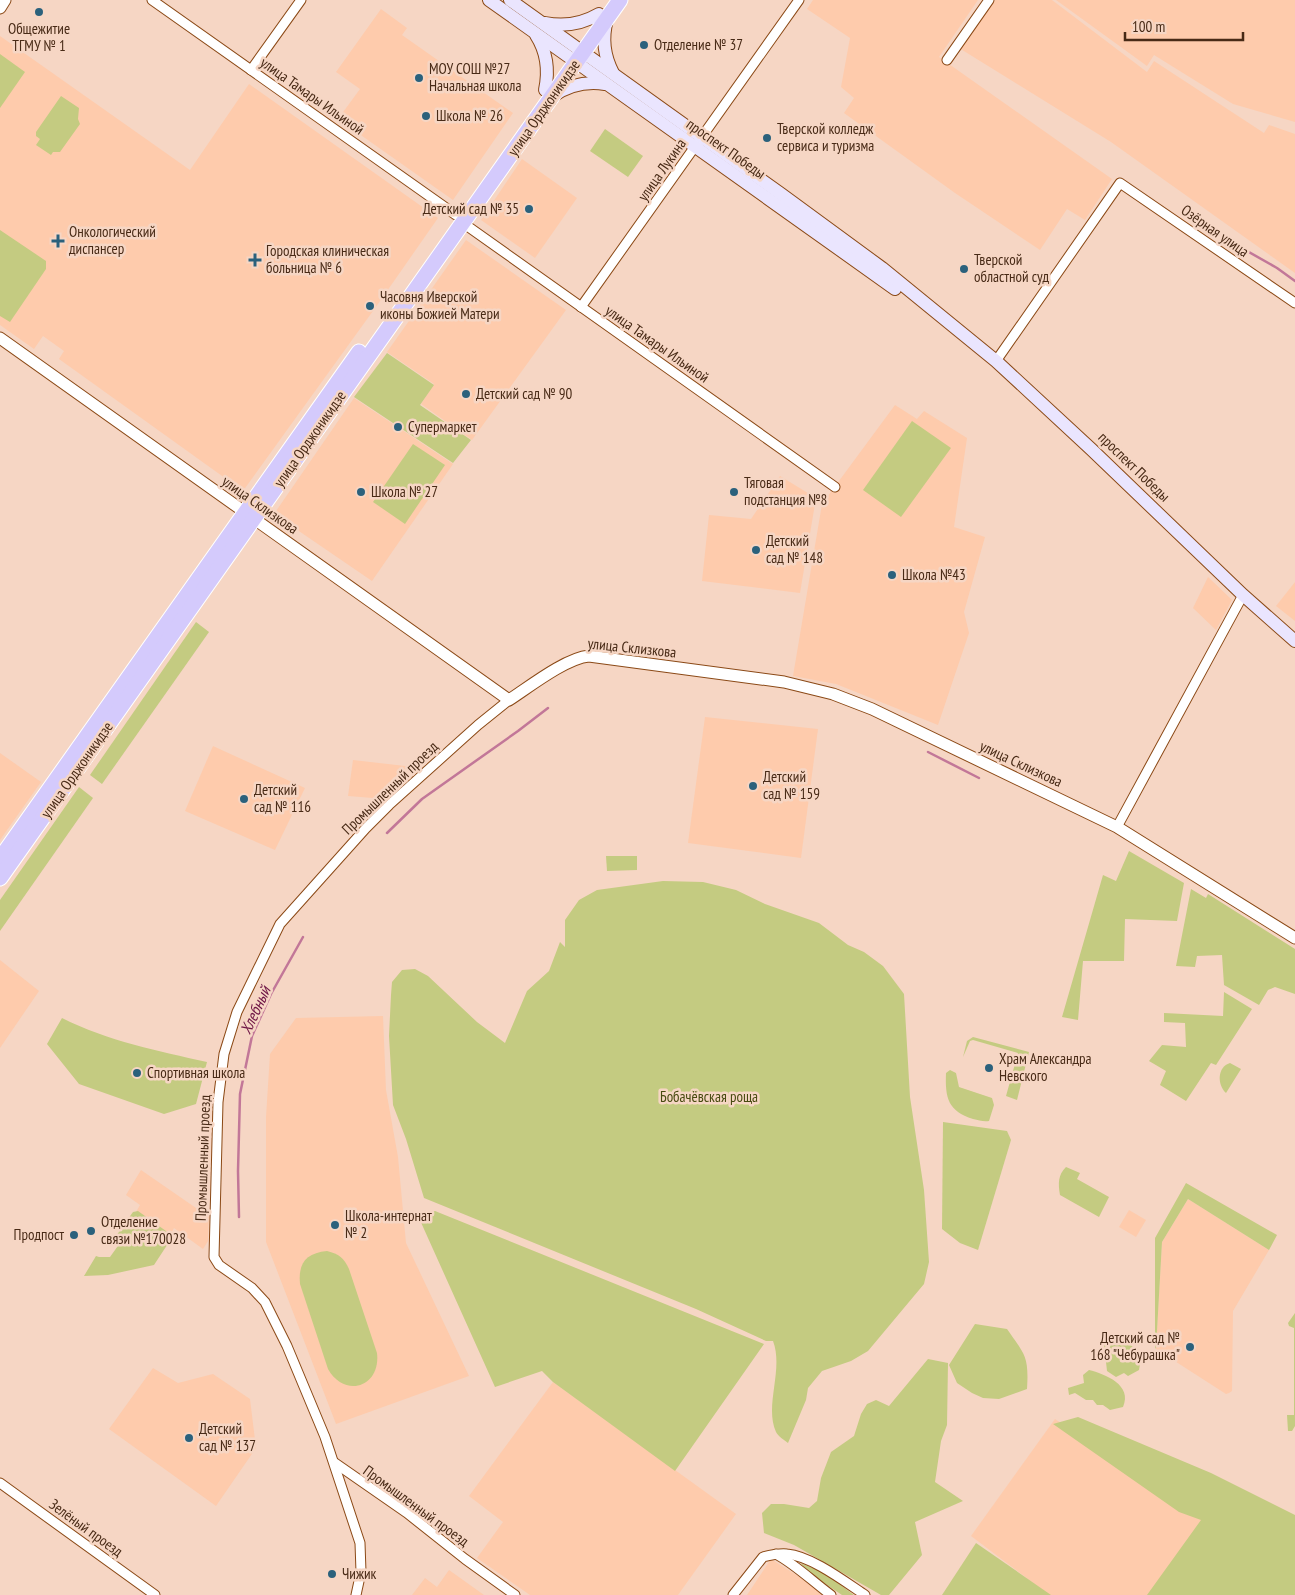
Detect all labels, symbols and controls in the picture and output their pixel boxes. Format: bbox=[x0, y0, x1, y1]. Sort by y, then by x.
marker: Общежитие ТГМУ № 1 bbox=[33, 6, 45, 18]
scale bar bbox=[1125, 10, 1242, 42]
text: 100 m bbox=[1132, 17, 1165, 36]
place label: Общежитие ТГМУ № 1 bbox=[8, 19, 70, 55]
place label: Отделение № 37 bbox=[654, 35, 743, 54]
marker: Отделение № 37 bbox=[638, 39, 650, 51]
street label: улица Тамары Ильиной bbox=[257, 53, 368, 139]
street label: улица Орджоникидзе bbox=[503, 56, 584, 160]
place label: МОУ СОШ №27 Начальная школа bbox=[429, 59, 521, 95]
marker: МОУ СОШ №27 Начальная школа bbox=[413, 72, 425, 84]
place label: Школа № 26 bbox=[436, 106, 503, 125]
marker: Школа № 26 bbox=[420, 110, 432, 122]
street label: проспект Победы bbox=[683, 114, 770, 183]
place label: Тверской колледж сервиса и туризма bbox=[777, 119, 874, 155]
marker: Тверской колледж сервиса и туризма bbox=[761, 132, 773, 144]
street label: улица Лукина bbox=[633, 135, 690, 205]
place label: Детский сад № 35 bbox=[423, 199, 519, 218]
street label: Озёрная улица bbox=[1178, 200, 1253, 261]
marker: Детский сад № 35 bbox=[523, 203, 535, 215]
place label: Онкологический диспансер bbox=[69, 222, 156, 258]
marker: Онкологический диспансер bbox=[51, 234, 65, 248]
place label: Городская клиническая больница № 6 bbox=[266, 241, 389, 277]
place label: Тверской областной суд bbox=[974, 250, 1049, 286]
marker: Городская клиническая больница № 6 bbox=[248, 253, 262, 267]
marker: Тверской областной суд bbox=[958, 263, 970, 275]
place label: Часовня Иверской иконы Божией Матери bbox=[380, 287, 500, 323]
marker: Часовня Иверской иконы Божией Матери bbox=[364, 300, 376, 312]
street label: улица Тамары Ильиной bbox=[602, 301, 713, 387]
place label: Детский сад № 90 bbox=[476, 384, 573, 403]
street label: улица Орджоникидзе bbox=[269, 387, 350, 491]
marker: Детский сад № 90 bbox=[460, 388, 472, 400]
place label: Супермаркет bbox=[408, 417, 477, 436]
marker: Супермаркет bbox=[392, 421, 404, 433]
street label: проспект Победы bbox=[1095, 428, 1174, 506]
street label: улица Склизкова bbox=[218, 471, 302, 538]
place label: Тяговая подстанция №8 bbox=[744, 473, 827, 509]
place label: Школа № 27 bbox=[371, 482, 438, 501]
marker: Школа № 27 bbox=[355, 486, 367, 498]
marker: Тяговая подстанция №8 bbox=[728, 486, 740, 498]
place label: Детский сад № 148 bbox=[766, 531, 823, 567]
marker: Детский сад № 148 bbox=[750, 544, 762, 556]
place label: Школа №43 bbox=[902, 565, 966, 584]
marker: Школа №43 bbox=[886, 569, 898, 581]
street label: улица Склизкова bbox=[587, 633, 677, 662]
street label: улица Орджоникидзе bbox=[36, 718, 117, 822]
street label: улица Склизкова bbox=[977, 736, 1066, 791]
street label: Промышленный проезд bbox=[338, 737, 442, 838]
place label: Детский сад № 159 bbox=[763, 767, 820, 803]
place label: Детский сад № 116 bbox=[254, 780, 311, 816]
marker: Детский сад № 159 bbox=[747, 780, 759, 792]
marker: Детский сад № 116 bbox=[238, 793, 250, 805]
water label: Хлебный bbox=[235, 981, 276, 1037]
place label: Храм Александра Невского bbox=[999, 1049, 1092, 1085]
marker: Храм Александра Невского bbox=[983, 1062, 995, 1074]
place label: Спортивная школа bbox=[147, 1063, 245, 1082]
marker: Спортивная школа bbox=[131, 1067, 143, 1079]
park label: Бобачёвская роща bbox=[660, 1087, 758, 1106]
street label: Промышленный проезд bbox=[191, 1094, 214, 1221]
place label: Школа-интернат № 2 bbox=[345, 1206, 432, 1242]
place label: Отделение связи №170028 bbox=[101, 1212, 186, 1248]
marker: Школа-интернат № 2 bbox=[329, 1219, 341, 1231]
place label: Продпост bbox=[14, 1225, 64, 1244]
marker: Отделение связи №170028 bbox=[85, 1225, 97, 1237]
marker: Продпост bbox=[68, 1229, 80, 1241]
place label: Детский сад № 168 "Чебурашка" bbox=[1090, 1328, 1180, 1364]
marker: Детский сад № 168 "Чебурашка" bbox=[1184, 1341, 1196, 1353]
place label: Детский сад № 137 bbox=[199, 1419, 256, 1455]
marker: Детский сад № 137 bbox=[183, 1432, 195, 1444]
street label: Промышленный проезд bbox=[360, 1461, 473, 1551]
street label: Зелёный проезд bbox=[46, 1494, 127, 1561]
place label: Чижик bbox=[342, 1564, 377, 1583]
marker: Чижик bbox=[326, 1568, 338, 1580]

